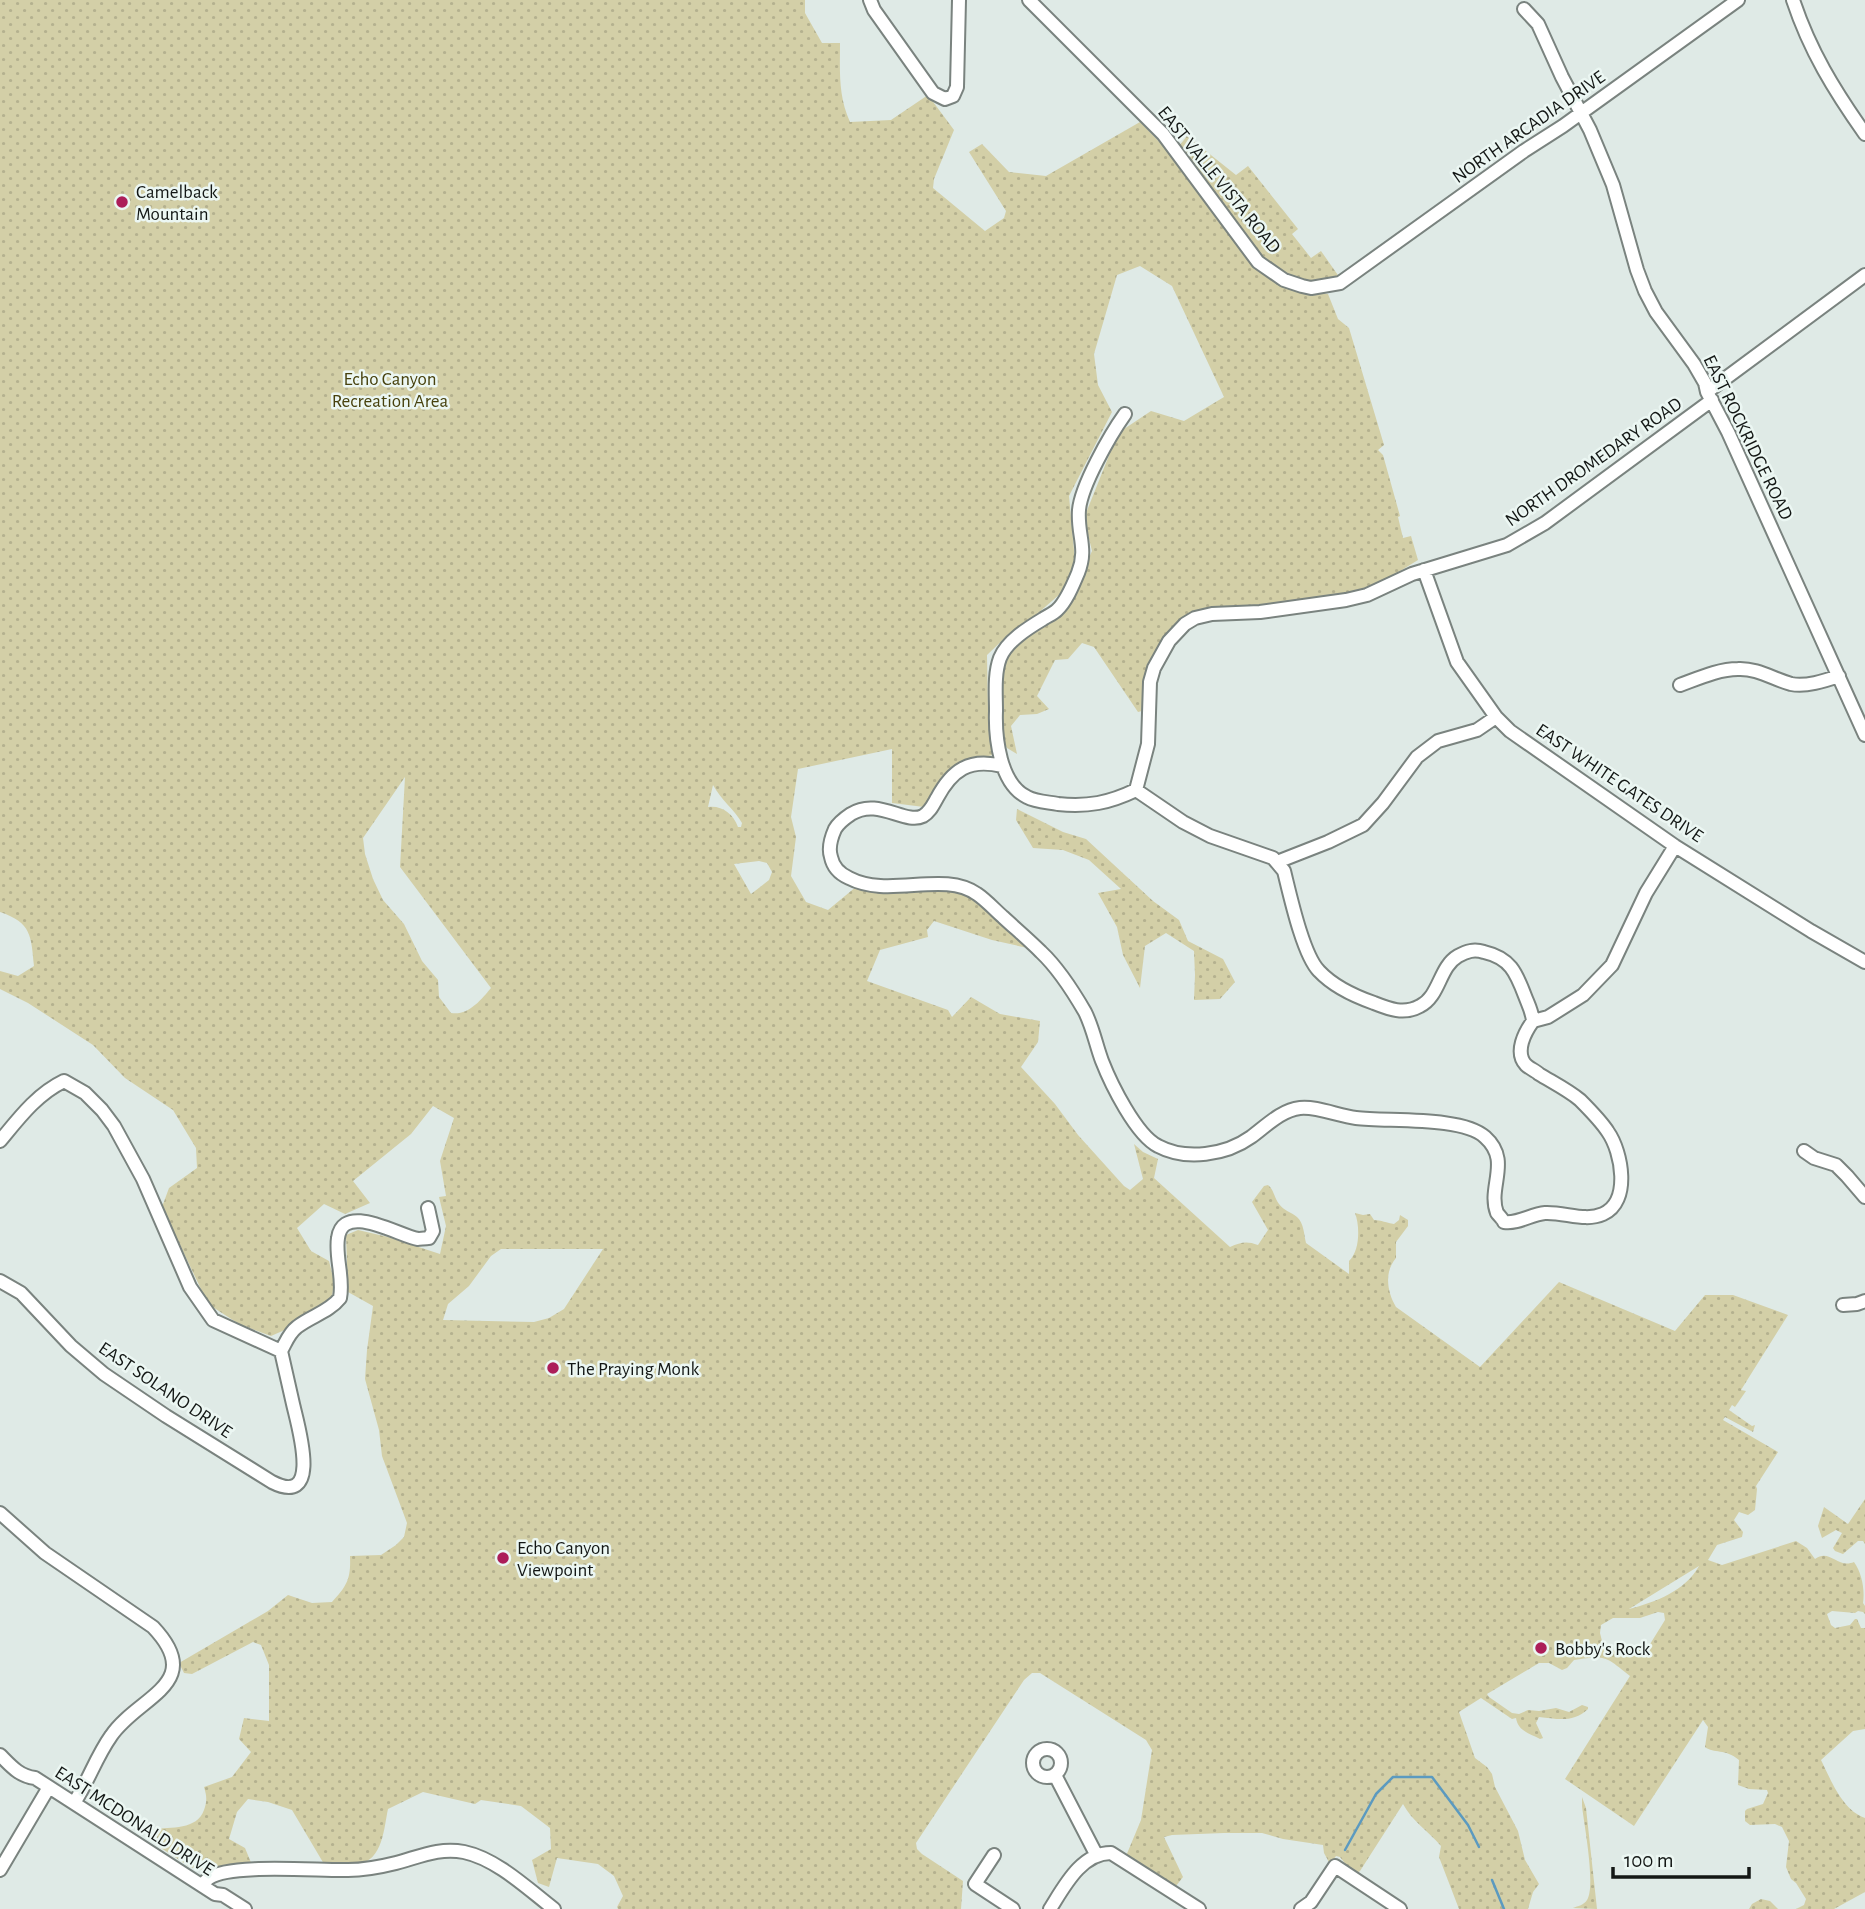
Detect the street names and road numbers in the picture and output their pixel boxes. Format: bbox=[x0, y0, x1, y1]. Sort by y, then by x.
street label: NORTH ARCADIA DRIVE bbox=[1449, 67, 1609, 187]
street label: EAST VALLE VISTA ROAD bbox=[1154, 103, 1284, 257]
street label: EAST ROCKRIDGE ROAD bbox=[1699, 352, 1796, 523]
street label: NORTH DROMEDARY ROAD bbox=[1502, 394, 1685, 530]
street label: EAST WHITE GATES DRIVE bbox=[1532, 720, 1706, 846]
street label: EAST SOLANO DRIVE bbox=[95, 1339, 235, 1442]
street label: EAST MCDONALD DRIVE bbox=[51, 1763, 217, 1880]

